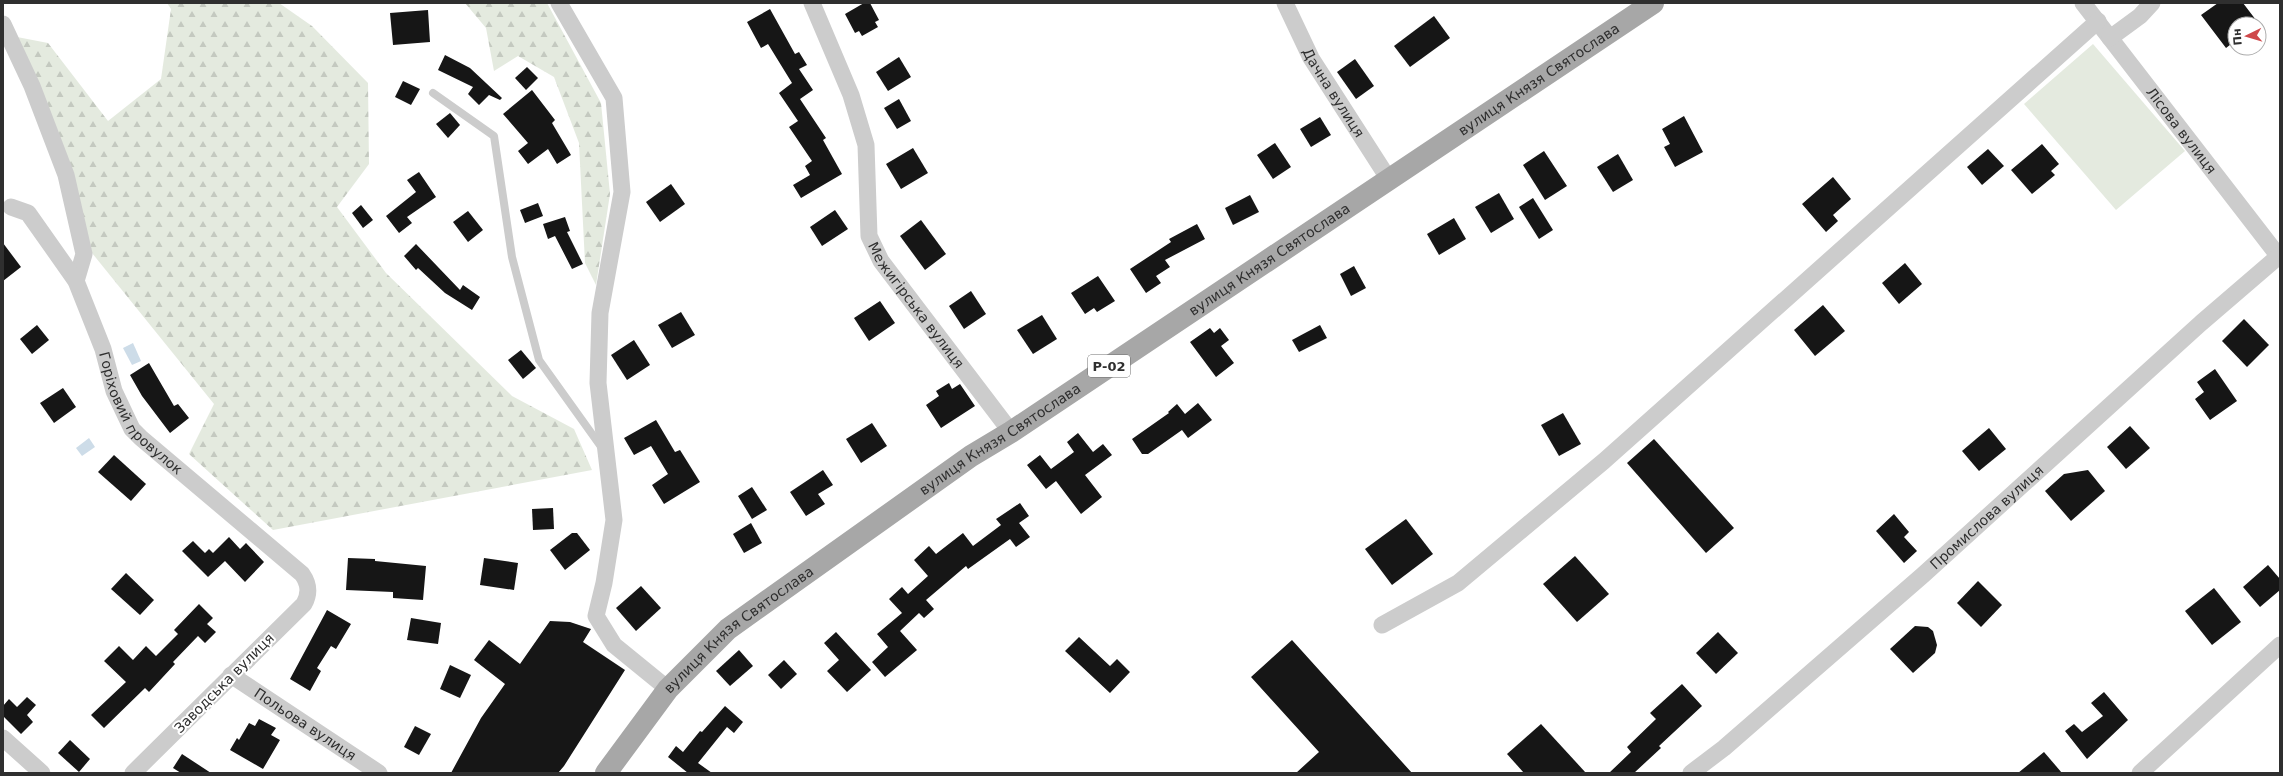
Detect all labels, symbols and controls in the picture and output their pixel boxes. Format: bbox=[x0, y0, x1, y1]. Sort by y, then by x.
north arrow bbox=[2227, 16, 2267, 56]
street label: вулиця Князя Святослава bbox=[1455, 20, 1622, 139]
text: Пн bbox=[2230, 28, 2245, 46]
street label: Дачна вулиця bbox=[1299, 45, 1368, 140]
street label: Лісова вулиця bbox=[2143, 84, 2220, 177]
street label: вулиця Князя Святослава bbox=[1186, 200, 1353, 319]
street label: Межигірська вулиця bbox=[865, 239, 968, 371]
street label: Горіховий провулок bbox=[96, 350, 186, 478]
road number: Р-02 bbox=[1088, 355, 1130, 377]
street label: вулиця Князя Святослава bbox=[916, 380, 1084, 498]
street label: Промислова вулиця bbox=[1927, 462, 2046, 573]
street label: вулиця Князя Святослава bbox=[661, 563, 816, 696]
street label: Заводська вулиця bbox=[171, 630, 277, 736]
street label: Польова вулиця bbox=[251, 685, 359, 764]

